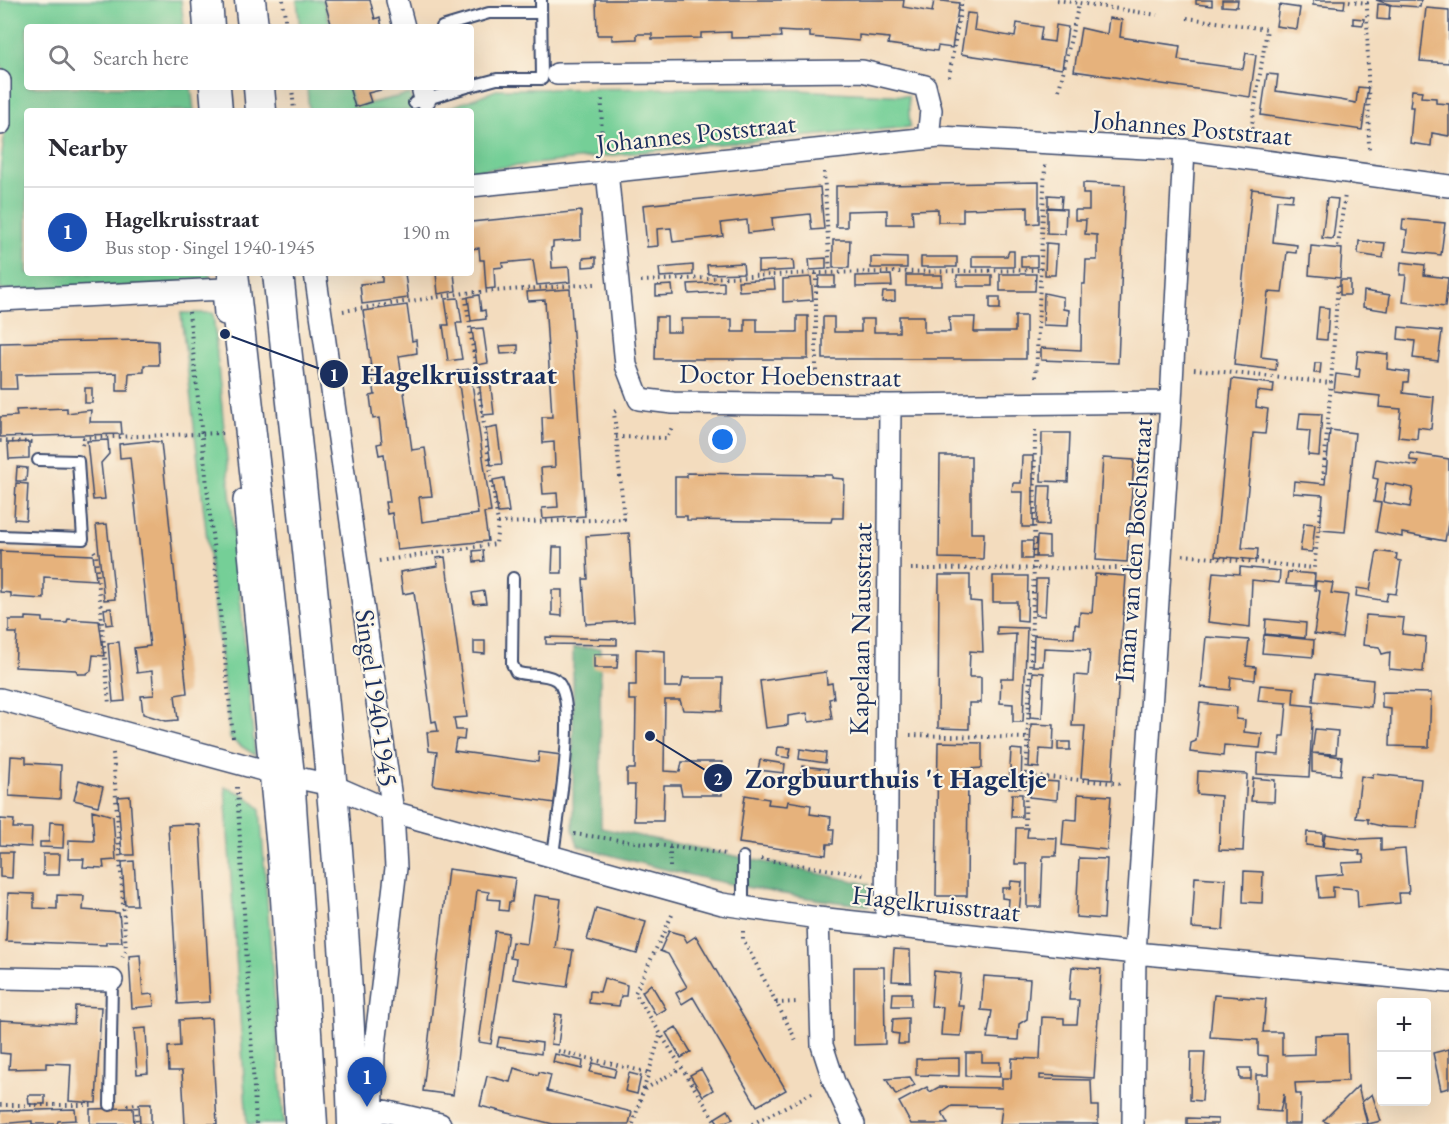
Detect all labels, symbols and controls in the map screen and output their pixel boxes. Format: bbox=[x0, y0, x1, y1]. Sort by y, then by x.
search box bbox=[24, 24, 474, 90]
icon: search bbox=[45, 41, 78, 74]
text: Search here bbox=[93, 43, 188, 72]
street label: Johannes Poststraat bbox=[1089, 101, 1294, 153]
street label: Johannes Poststraat bbox=[593, 105, 798, 161]
text: Nearby bbox=[48, 130, 128, 164]
text: Hagelkruisstraat bbox=[105, 205, 259, 234]
text: 1 bbox=[62, 219, 73, 245]
text: 190 m bbox=[402, 219, 450, 245]
text: Bus stop · Singel 1940-1945 bbox=[105, 234, 315, 260]
callout: Hagelkruisstraat bbox=[319, 351, 569, 397]
text: Hagelkruisstraat bbox=[361, 356, 557, 392]
street label: Doctor Hoebenstraat bbox=[679, 356, 902, 394]
text: 1 bbox=[329, 363, 339, 386]
street label: Iman van den Boschstraat bbox=[1106, 416, 1160, 684]
your location bbox=[708, 425, 737, 454]
street label: Kapelaan Nausstraat bbox=[841, 522, 879, 736]
street label: Singel 1940-1945 bbox=[347, 607, 407, 789]
callout: Zorgbuurthuis 't Hageltje bbox=[703, 755, 1058, 801]
text: Zorgbuurthuis 't Hageltje bbox=[745, 760, 1047, 796]
text: 2 bbox=[713, 767, 723, 790]
street label: Hagelkruisstraat bbox=[850, 877, 1022, 929]
map controls bbox=[1377, 998, 1431, 1106]
button: + bbox=[1377, 998, 1431, 1052]
button: − bbox=[1377, 1052, 1431, 1106]
pin: 1 bbox=[348, 1058, 386, 1107]

